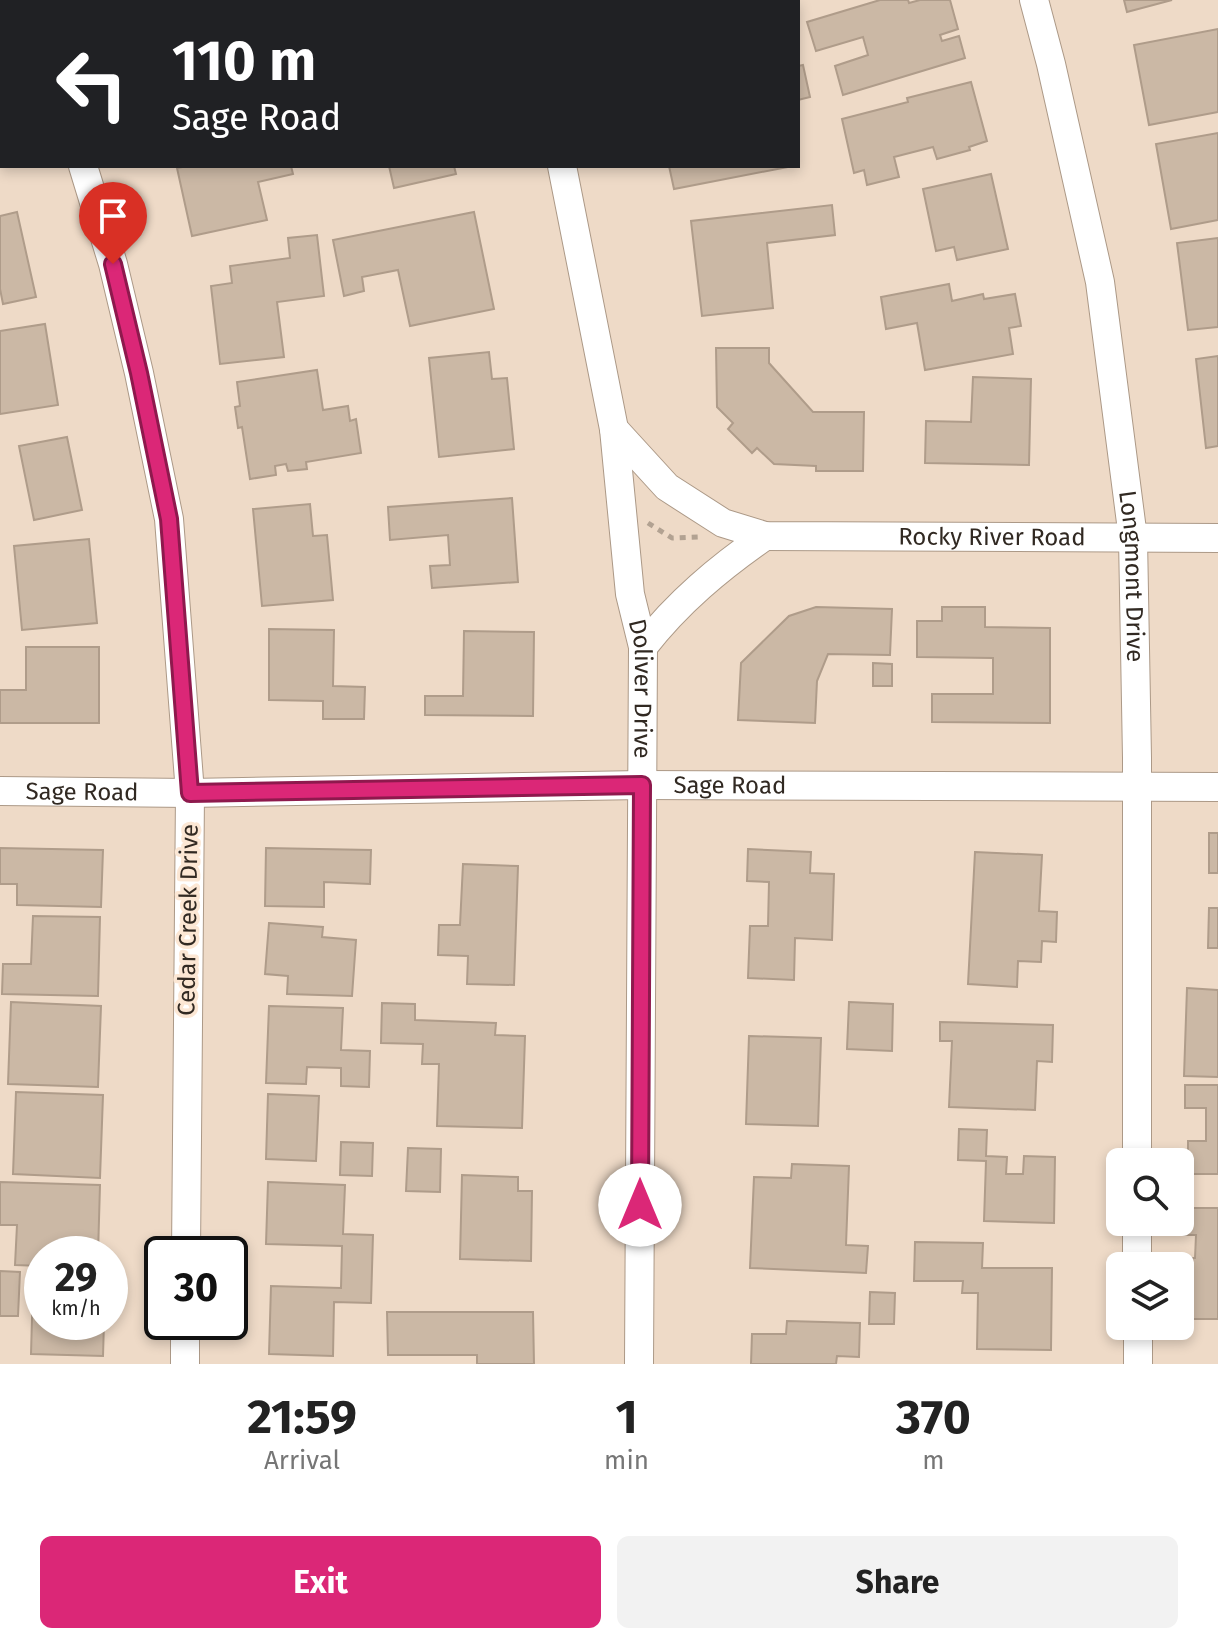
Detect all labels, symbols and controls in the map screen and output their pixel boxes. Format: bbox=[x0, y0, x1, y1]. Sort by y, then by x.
text: 110 m bbox=[172, 28, 316, 95]
icon: left bbox=[40, 32, 144, 136]
text: Sage Road bbox=[172, 96, 341, 140]
pin bbox=[79, 182, 147, 264]
icon: arrive bbox=[91, 194, 135, 238]
street label: Longmont Drive bbox=[1113, 489, 1149, 662]
street label: Rocky River Road bbox=[898, 523, 1086, 551]
street label: Doliver Drive bbox=[623, 616, 657, 759]
street label: Sage Road bbox=[673, 771, 786, 800]
street label: Sage Road bbox=[25, 777, 139, 806]
street label: Cedar Creek Drive bbox=[172, 824, 204, 1016]
map controls bbox=[1106, 1148, 1194, 1340]
button: search bbox=[1106, 1148, 1194, 1236]
position arrow bbox=[598, 1163, 682, 1247]
speed limit sign: 30 bbox=[144, 1236, 248, 1340]
button: layers bbox=[1106, 1252, 1194, 1340]
text: 29 bbox=[55, 1254, 97, 1302]
text: km/h bbox=[51, 1296, 101, 1320]
text: 21:59 bbox=[247, 1388, 357, 1446]
text: 1 bbox=[615, 1388, 638, 1446]
text: 370 bbox=[896, 1388, 971, 1446]
text: Arrival bbox=[264, 1445, 340, 1476]
text: min bbox=[604, 1445, 649, 1476]
text: m bbox=[922, 1445, 945, 1476]
button: Exit bbox=[40, 1536, 601, 1628]
button: Share bbox=[617, 1536, 1178, 1628]

